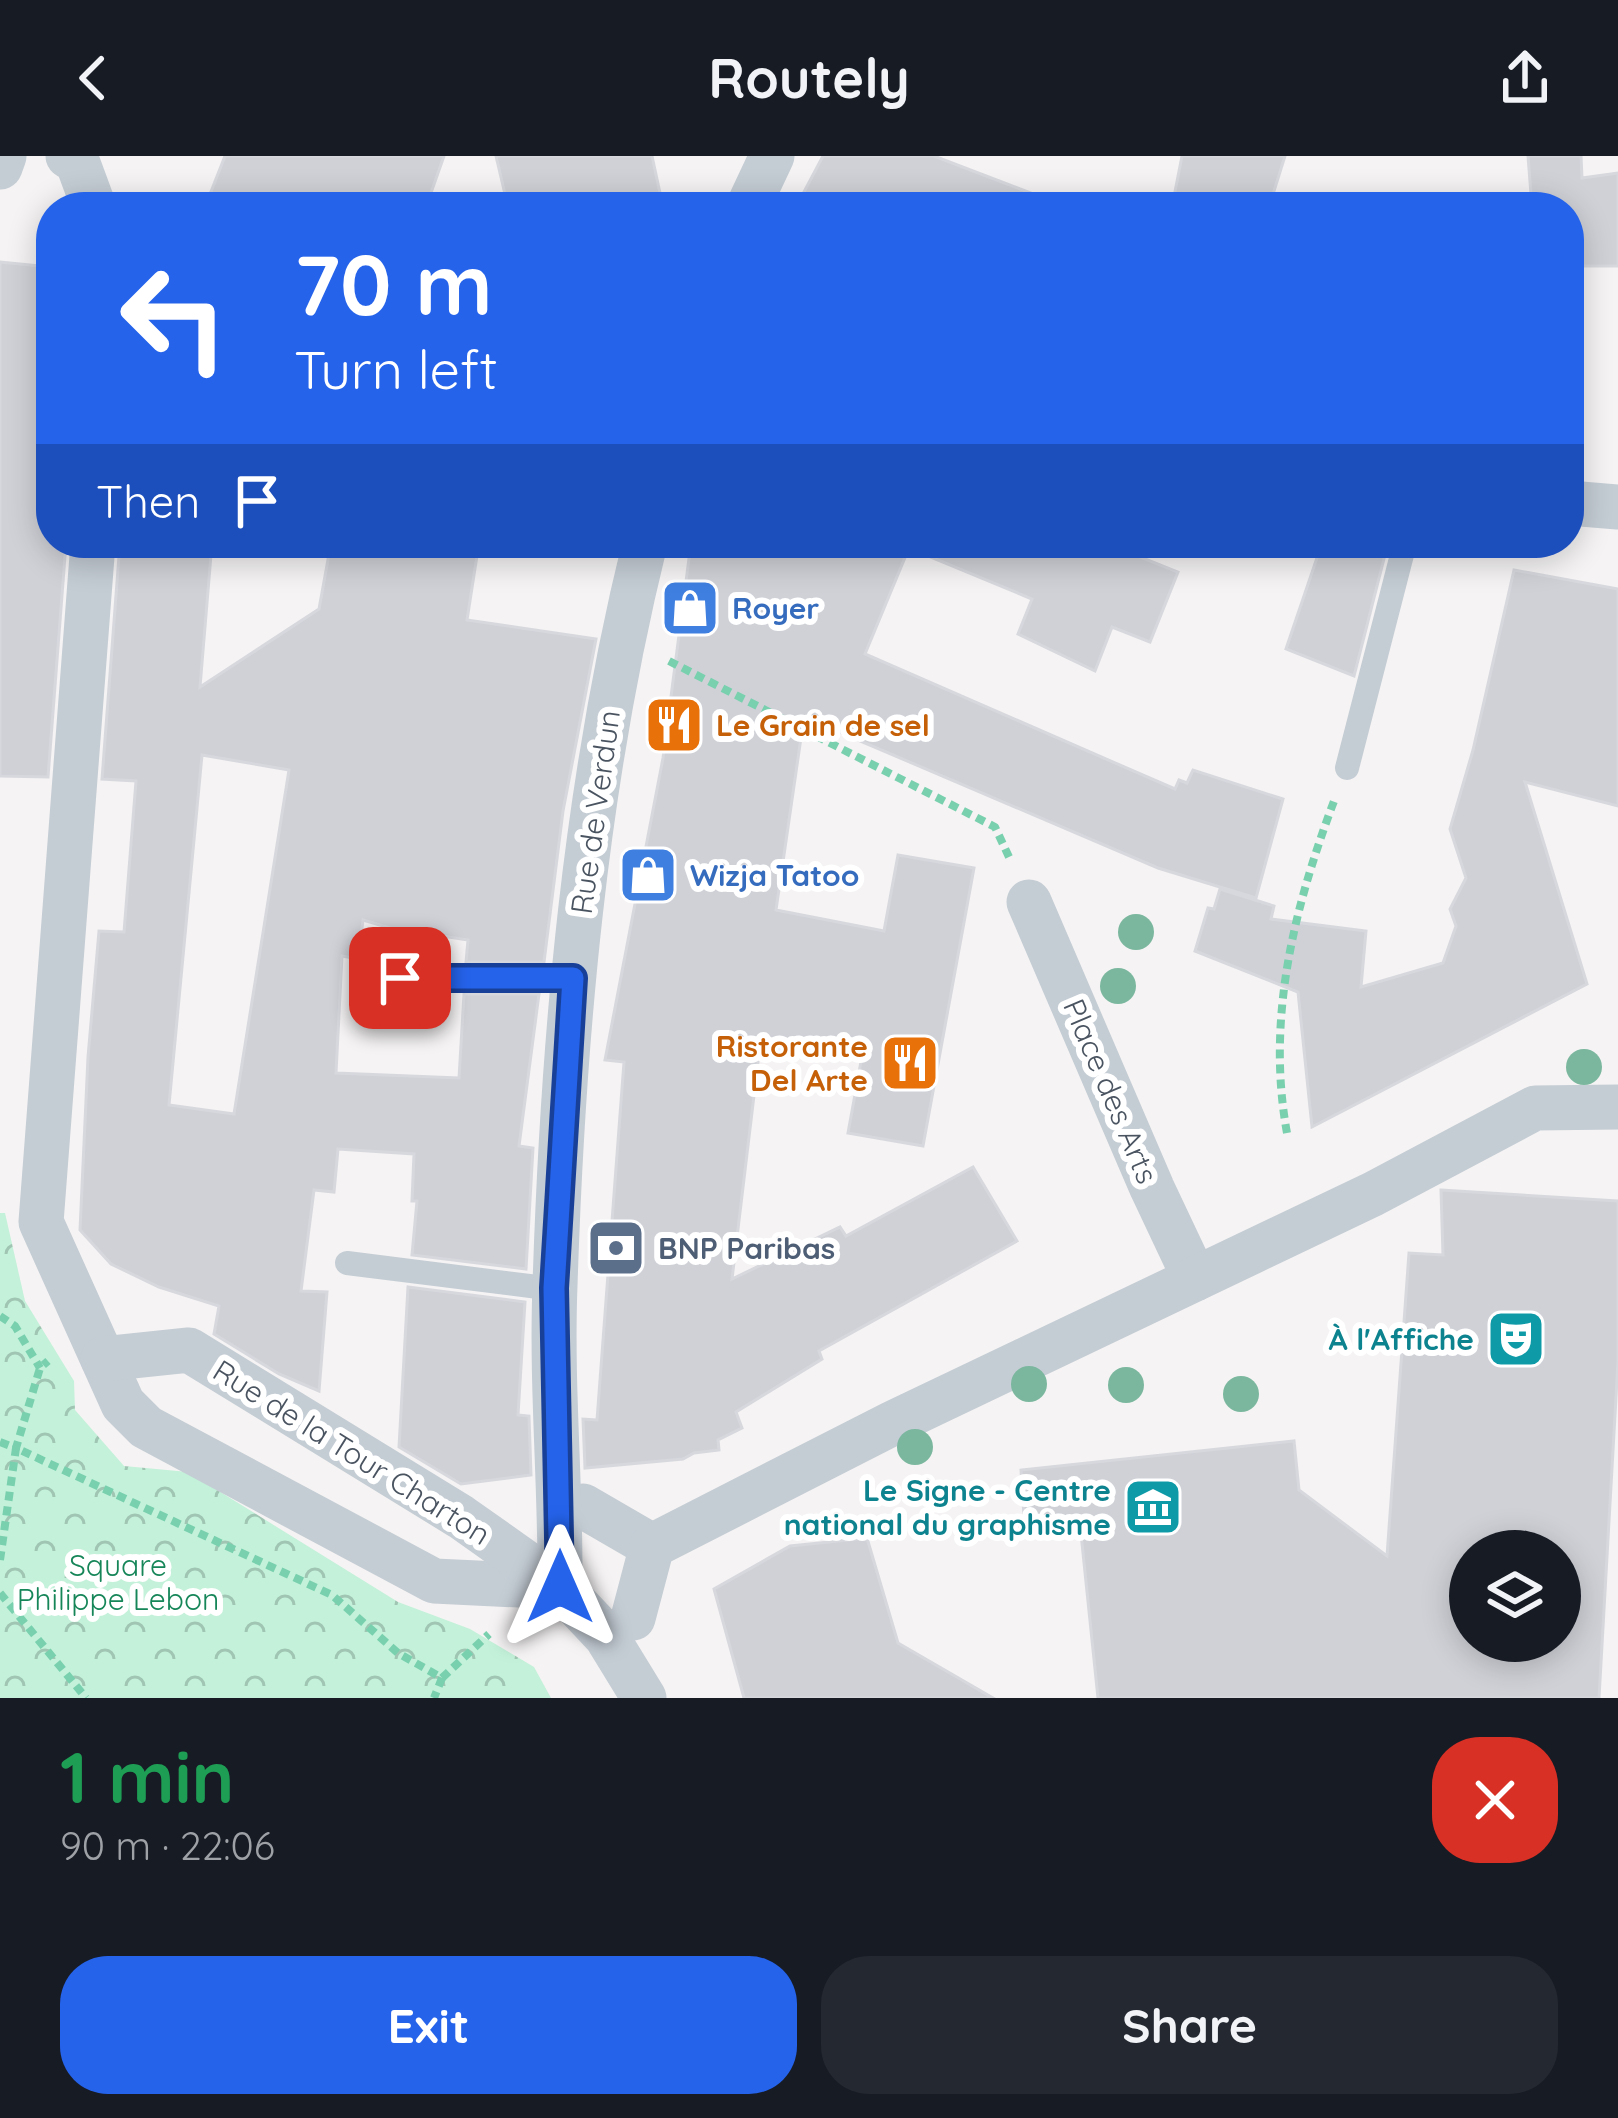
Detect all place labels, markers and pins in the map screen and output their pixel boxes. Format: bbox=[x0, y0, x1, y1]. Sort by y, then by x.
shop icon: Royer bbox=[659, 577, 721, 639]
place label: Royer bbox=[732, 589, 819, 627]
restaurant icon: Le Grain de sel bbox=[643, 694, 705, 756]
place label: Le Grain de sel bbox=[716, 706, 930, 744]
shop icon: Wizja Tatoo bbox=[617, 844, 679, 906]
place label: Wizja Tatoo bbox=[690, 856, 860, 894]
pin bbox=[349, 927, 451, 1029]
place label: Ristorante Del Arte bbox=[716, 1027, 868, 1099]
restaurant icon: Ristorante Del Arte bbox=[879, 1032, 941, 1094]
bank icon: BNP Paribas bbox=[585, 1217, 647, 1279]
place label: BNP Paribas bbox=[658, 1229, 835, 1267]
theatre icon: À l'Affiche bbox=[1485, 1308, 1547, 1370]
place label: À l'Affiche bbox=[1329, 1320, 1474, 1358]
place label: Le Signe - Centre national du graphisme bbox=[784, 1471, 1111, 1543]
museum icon: Le Signe - Centre national du graphisme bbox=[1122, 1476, 1184, 1538]

